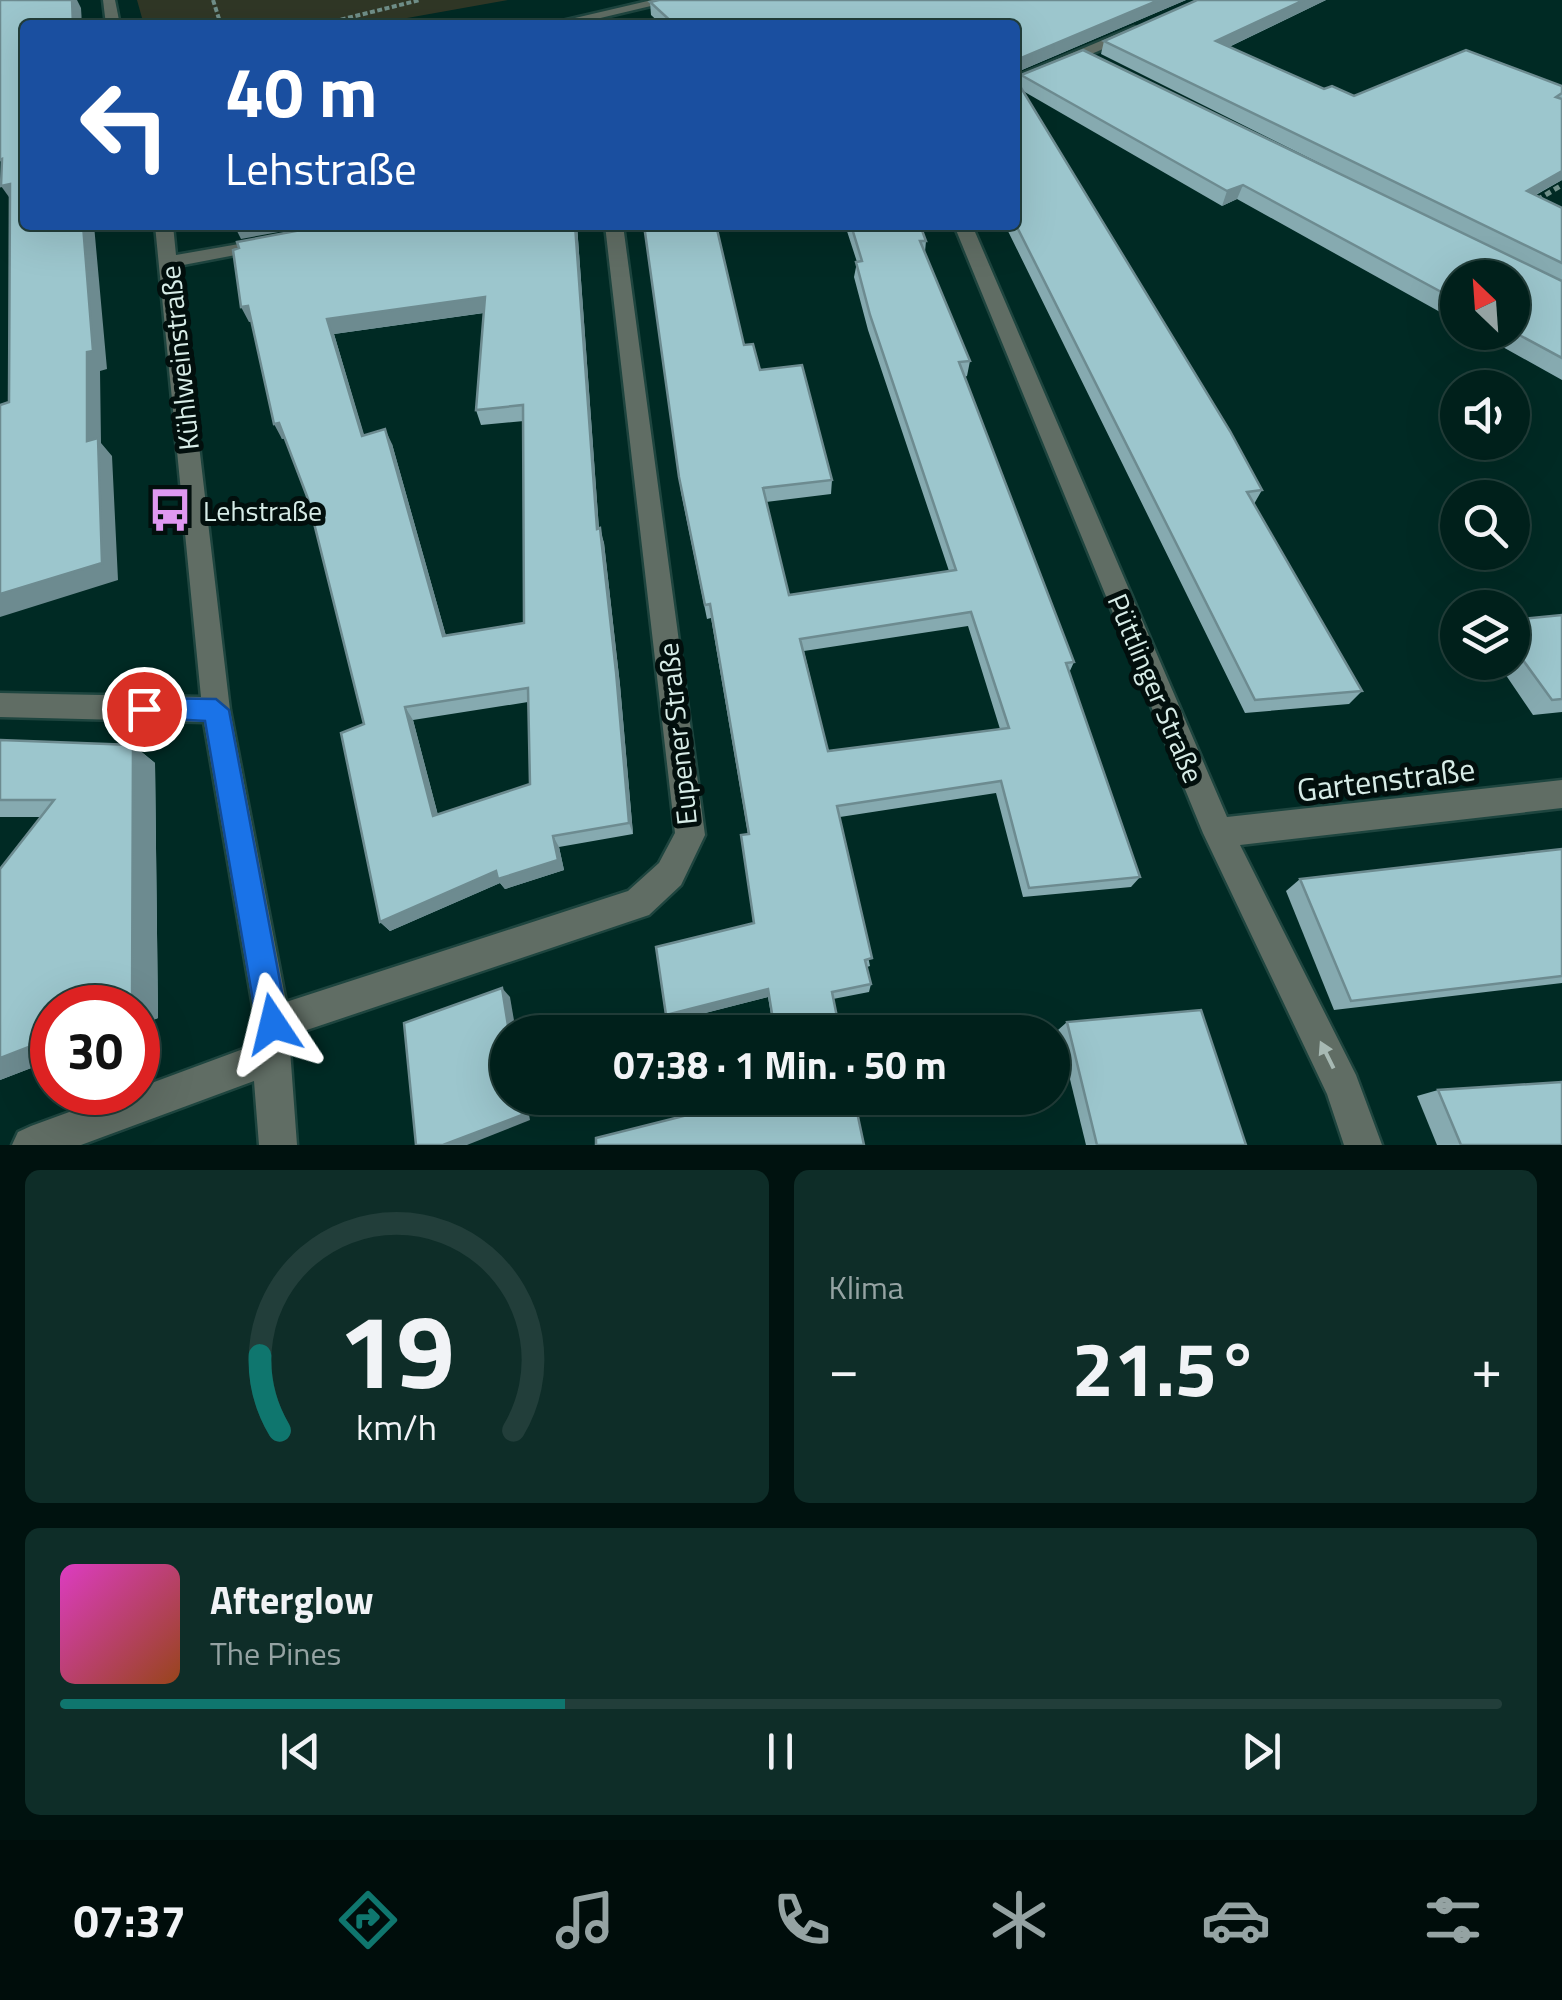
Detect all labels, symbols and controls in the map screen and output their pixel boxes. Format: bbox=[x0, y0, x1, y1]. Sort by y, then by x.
text: 40 m bbox=[225, 38, 378, 144]
icon: left bbox=[60, 60, 190, 190]
text: Lehstraße bbox=[225, 134, 417, 202]
north arrow bbox=[1440, 260, 1530, 350]
map controls bbox=[1440, 260, 1530, 680]
street label: Kühlweinstraße bbox=[148, 264, 210, 452]
button: sound bbox=[1440, 370, 1530, 460]
button: search bbox=[1440, 480, 1530, 570]
bus stop icon: Lehstraße bbox=[146, 486, 194, 534]
place label: Lehstraße bbox=[203, 489, 322, 532]
street label: Püttlinger Straße bbox=[1097, 587, 1215, 789]
button: layers bbox=[1440, 590, 1530, 680]
street label: Eupener Straße bbox=[646, 641, 708, 827]
pin bbox=[102, 667, 187, 752]
icon: arrive bbox=[117, 682, 172, 737]
street label: Gartenstraße bbox=[1294, 744, 1478, 814]
position arrow bbox=[221, 972, 325, 1076]
speed limit sign: 30 bbox=[30, 985, 160, 1115]
text: 07:38 · 1 Min. · 50 m bbox=[613, 1036, 947, 1094]
one-way arrow bbox=[1319, 1040, 1336, 1069]
text: Klima bbox=[829, 1263, 904, 1311]
text: 19 bbox=[339, 1270, 455, 1428]
text: 21.5° bbox=[1072, 1311, 1259, 1425]
text: − bbox=[829, 1326, 859, 1409]
text: + bbox=[1471, 1326, 1502, 1409]
text: km/h bbox=[356, 1399, 437, 1454]
text: Afterglow bbox=[210, 1571, 374, 1629]
text: The Pines bbox=[210, 1629, 341, 1677]
icon: previous bbox=[273, 1724, 328, 1779]
icon: pause bbox=[753, 1724, 808, 1779]
icon: next bbox=[1234, 1724, 1289, 1779]
icon: directions bbox=[333, 1885, 403, 1955]
icon: music bbox=[550, 1885, 620, 1955]
icon: phone bbox=[767, 1885, 837, 1955]
icon: climate bbox=[984, 1885, 1054, 1955]
icon: car bbox=[1201, 1885, 1271, 1955]
icon: filters bbox=[1418, 1885, 1488, 1955]
text: 07:37 bbox=[74, 1886, 186, 1954]

